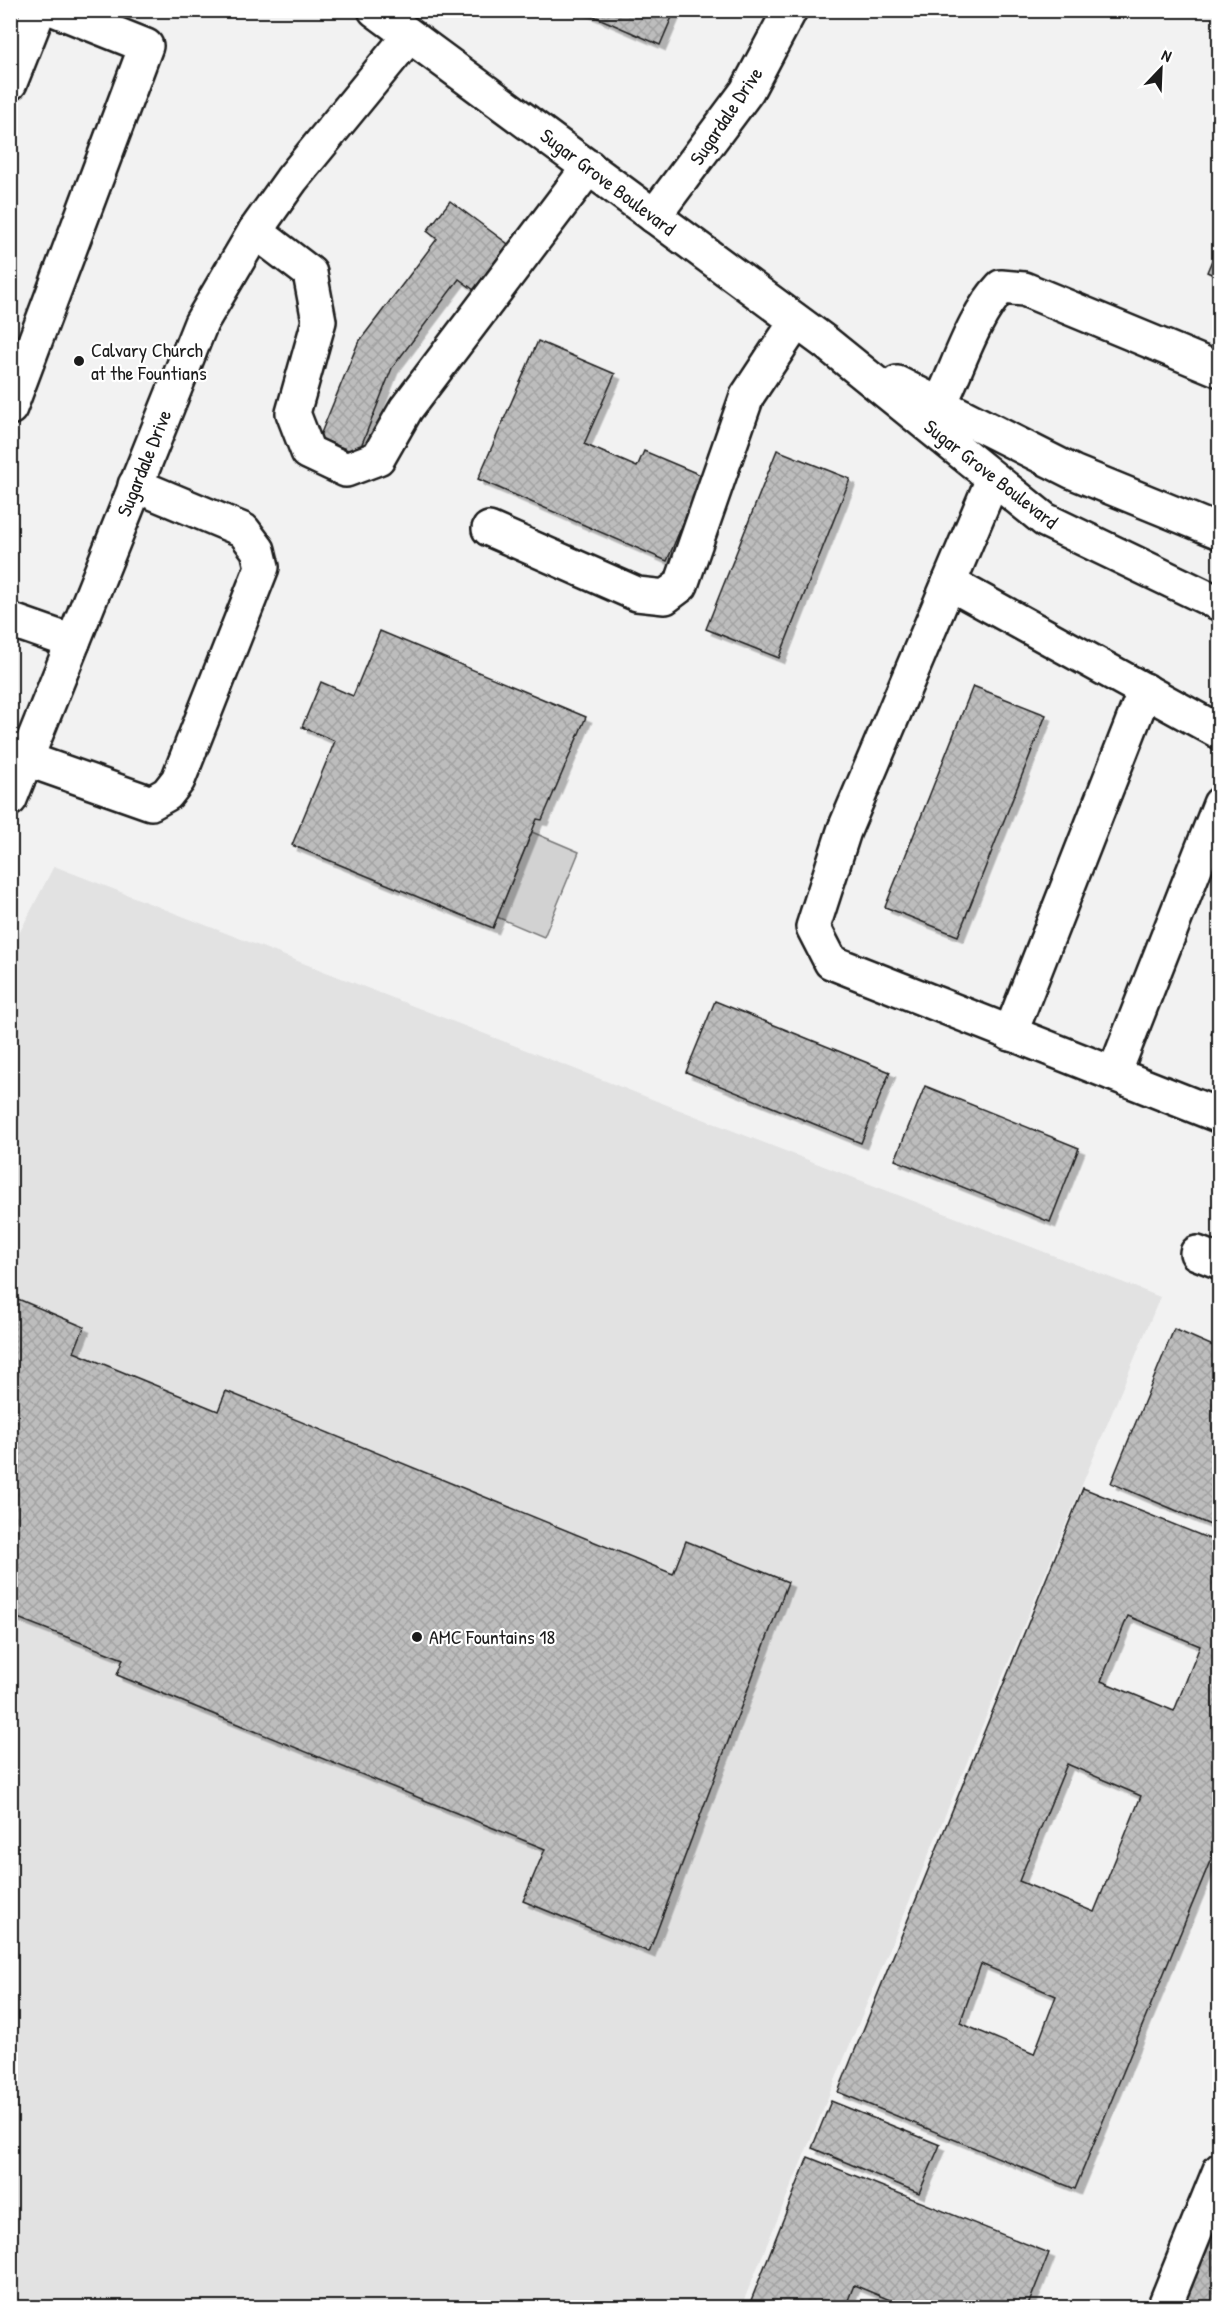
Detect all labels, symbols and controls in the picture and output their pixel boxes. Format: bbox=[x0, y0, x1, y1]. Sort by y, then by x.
north arrow bbox=[1131, 39, 1191, 99]
text: N bbox=[1159, 43, 1176, 67]
street label: Sugardale Drive bbox=[683, 61, 768, 170]
street label: Sugar Grove Boulevard bbox=[535, 122, 682, 242]
place label: Calvary Church at the Fountians bbox=[91, 336, 207, 386]
marker: Calvary Church at the Fountians bbox=[72, 354, 86, 368]
street label: Sugardale Drive bbox=[110, 405, 177, 520]
street label: Sugar Grove Boulevard bbox=[919, 413, 1064, 535]
place label: AMC Fountains 18 bbox=[429, 1623, 555, 1650]
marker: AMC Fountains 18 bbox=[410, 1630, 424, 1644]

